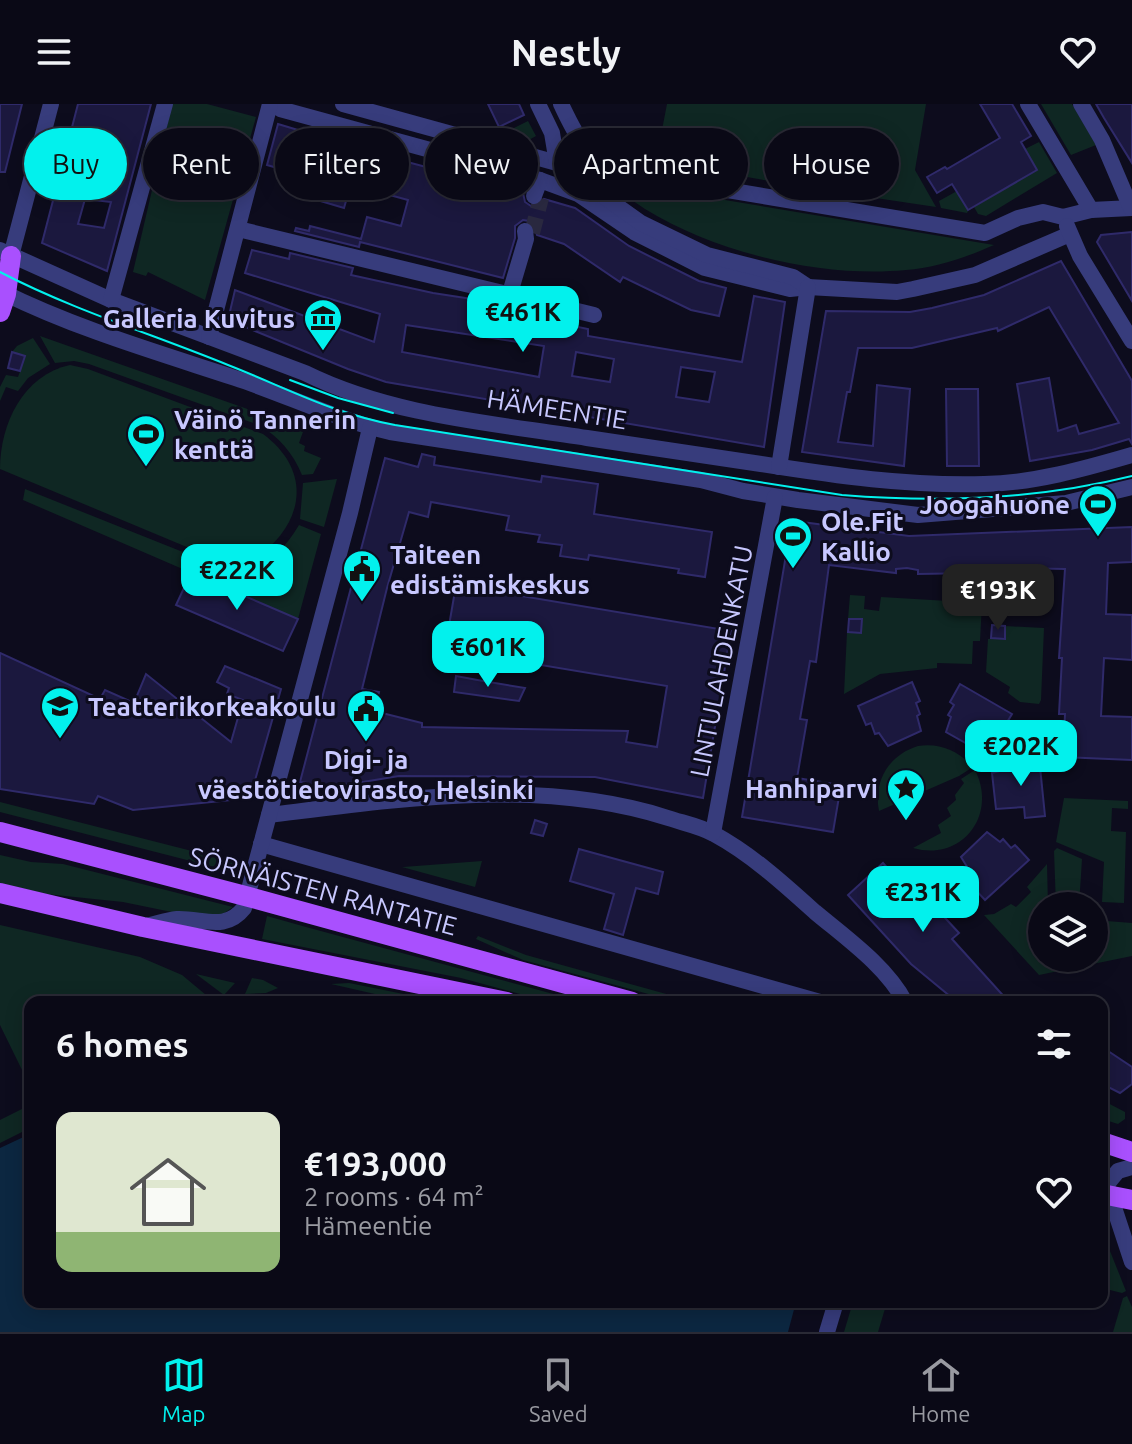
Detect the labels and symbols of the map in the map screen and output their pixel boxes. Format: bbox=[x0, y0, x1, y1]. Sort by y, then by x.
pin: €461K bbox=[467, 286, 579, 354]
museum icon: Galleria Kuvitus bbox=[302, 297, 344, 352]
place label: Galleria Kuvitus bbox=[103, 304, 295, 333]
street label: HÄMEENTIE bbox=[485, 384, 629, 434]
place label: Väinö Tannerin kenttä bbox=[174, 405, 356, 464]
sports icon: Väinö Tannerin kenttä bbox=[125, 413, 167, 468]
sports icon: Joogahuone bbox=[1077, 483, 1119, 538]
place label: Joogahuone bbox=[919, 490, 1070, 519]
place label: Ole.Fit Kallio bbox=[821, 507, 904, 566]
sports icon: Ole.Fit Kallio bbox=[772, 515, 814, 570]
place label: Taiteen edistämiskeskus bbox=[390, 540, 590, 599]
street label: LINTULAHDENKATU bbox=[684, 543, 758, 779]
pin: €222K bbox=[181, 544, 293, 612]
public building icon: Taiteen edistämiskeskus bbox=[341, 548, 383, 603]
pin: €193K bbox=[942, 564, 1054, 632]
pin: €601K bbox=[432, 621, 544, 689]
school or university icon: Teatterikorkeakoulu bbox=[39, 685, 81, 740]
public building icon: Digi- ja väestötietovirasto, Helsinki bbox=[345, 688, 387, 743]
place label: Teatterikorkeakoulu bbox=[88, 692, 336, 721]
pin: €202K bbox=[965, 720, 1077, 788]
place label: Digi- ja väestötietovirasto, Helsinki bbox=[198, 745, 534, 804]
place icon: Hanhiparvi bbox=[885, 767, 927, 822]
place label: Hanhiparvi bbox=[745, 774, 878, 803]
street label: SÖRNÄISTEN RANTATIE bbox=[186, 841, 460, 941]
pin: €231K bbox=[867, 866, 979, 934]

